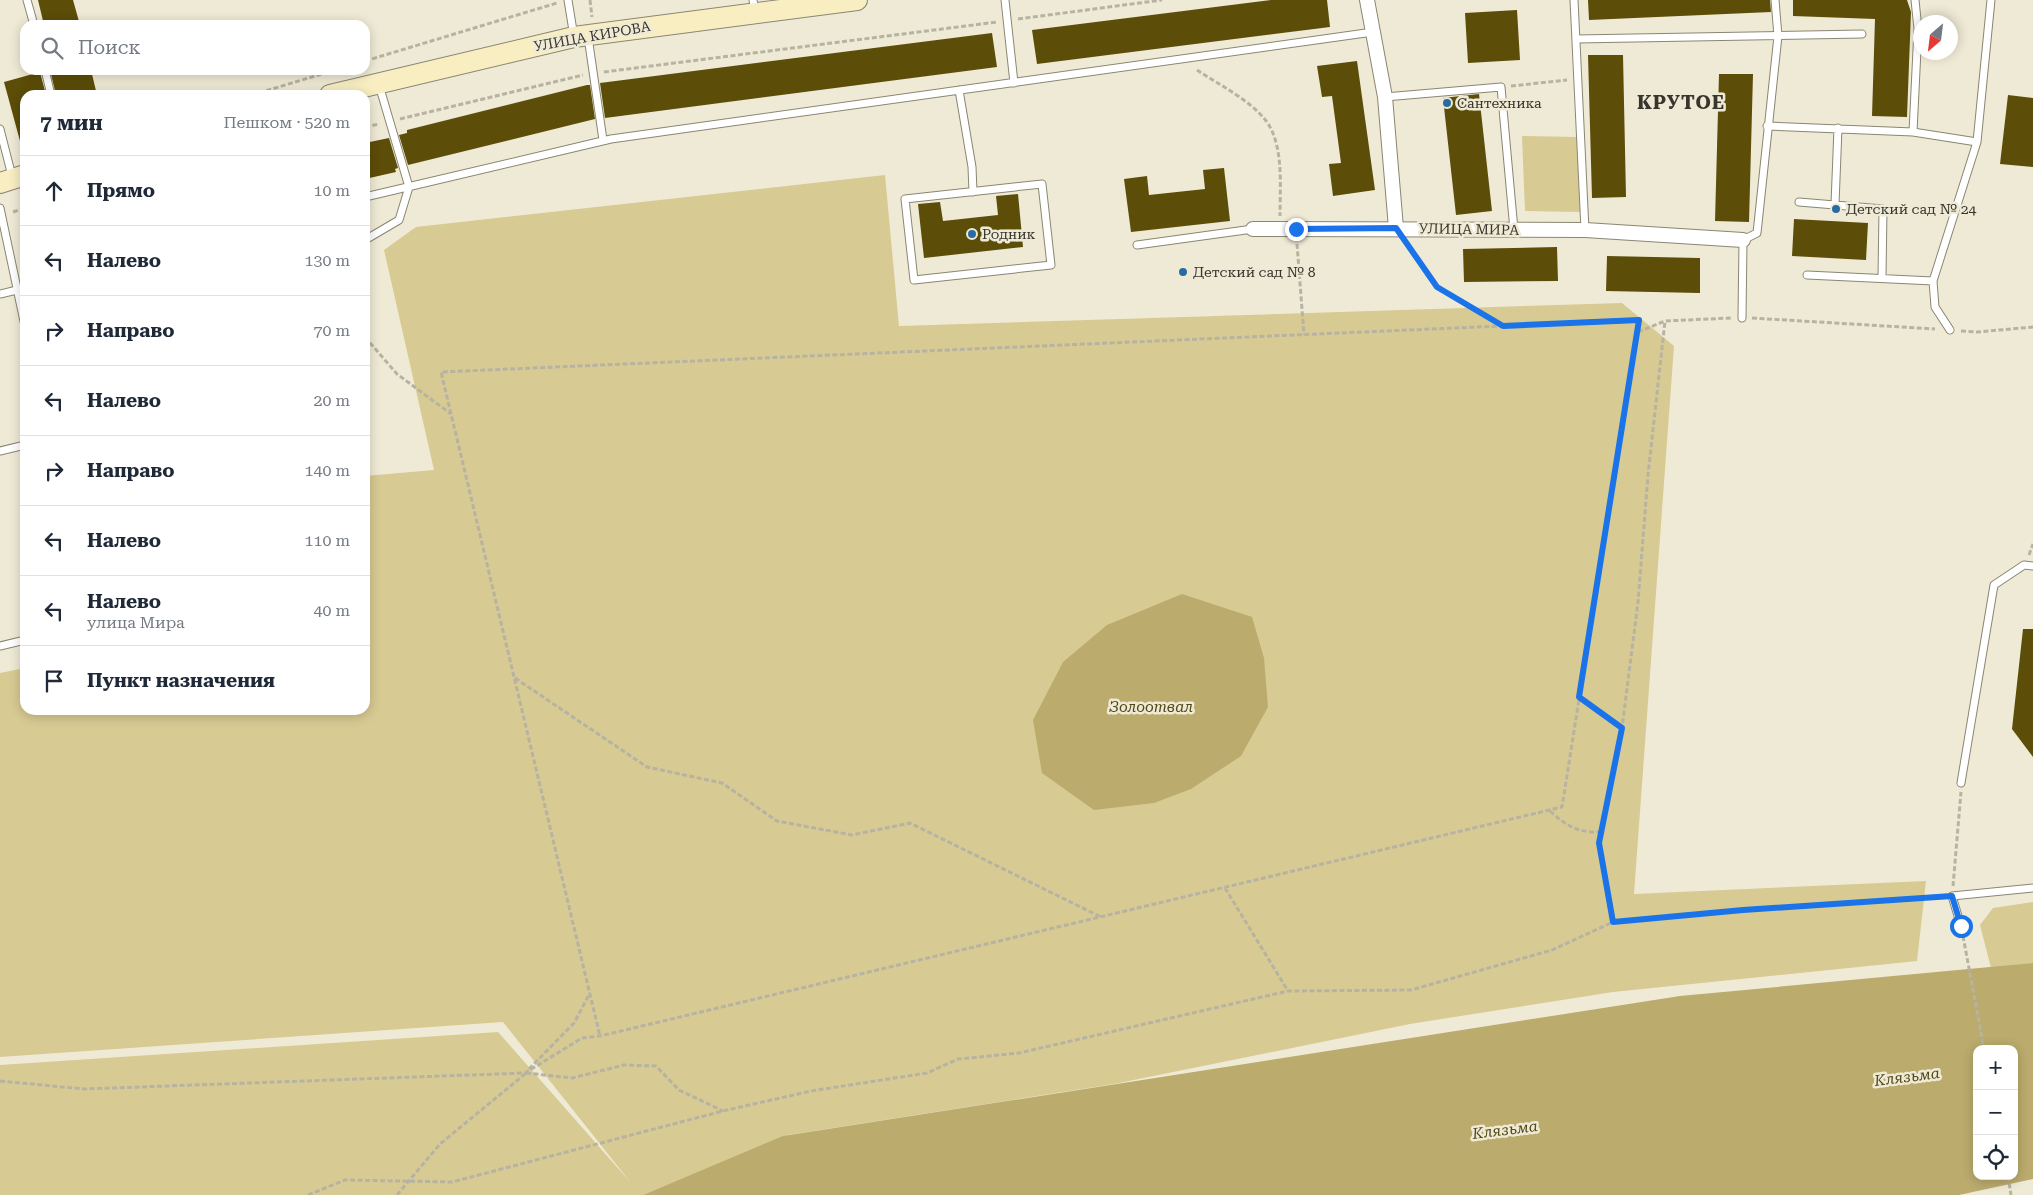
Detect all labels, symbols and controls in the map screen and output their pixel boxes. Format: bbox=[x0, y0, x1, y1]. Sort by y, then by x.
north arrow bbox=[1913, 15, 1958, 60]
street label: УЛИЦА КИРОВА bbox=[532, 18, 652, 54]
search box bbox=[20, 20, 370, 75]
icon: search bbox=[38, 34, 66, 62]
text: Поиск bbox=[78, 36, 141, 59]
district label: КРУТОЕ bbox=[1637, 91, 1725, 114]
place label: Сантехника bbox=[1457, 95, 1542, 111]
marker: Сантехника bbox=[1441, 97, 1453, 109]
text: 7 мин bbox=[40, 111, 103, 135]
text: Пешком · 520 m bbox=[223, 113, 350, 132]
icon: ahead bbox=[40, 177, 68, 205]
text: Прямо bbox=[87, 179, 155, 202]
text: 10 m bbox=[313, 181, 350, 200]
place label: Детский сад № 24 bbox=[1846, 201, 1976, 217]
marker: Детский сад № 24 bbox=[1830, 203, 1842, 215]
route end bbox=[1285, 218, 1308, 241]
street label: УЛИЦА МИРА bbox=[1419, 220, 1519, 238]
place label: Родник bbox=[982, 226, 1036, 242]
marker: Родник bbox=[966, 228, 978, 240]
icon: left bbox=[40, 247, 68, 275]
text: Налево bbox=[87, 249, 161, 272]
text: 130 m bbox=[304, 251, 350, 270]
place label: Детский сад № 8 bbox=[1193, 264, 1316, 280]
marker: Детский сад № 8 bbox=[1177, 266, 1189, 278]
icon: right bbox=[40, 317, 68, 345]
text: Направо bbox=[87, 319, 174, 342]
text: 70 m bbox=[313, 321, 350, 340]
icon: left bbox=[40, 387, 68, 415]
text: Налево bbox=[87, 389, 161, 412]
text: 20 m bbox=[313, 391, 350, 410]
icon: right bbox=[40, 457, 68, 485]
text: Направо bbox=[87, 459, 174, 482]
text: 140 m bbox=[304, 461, 350, 480]
icon: left bbox=[40, 527, 68, 555]
text: Налево bbox=[87, 529, 161, 552]
text: 110 m bbox=[304, 531, 350, 550]
text: Налево bbox=[87, 590, 161, 613]
icon: left bbox=[40, 597, 68, 625]
text: 40 m bbox=[313, 601, 350, 620]
text: улица Мира bbox=[87, 613, 185, 632]
icon: arrive bbox=[40, 667, 68, 695]
text: Пункт назначения bbox=[87, 669, 275, 692]
water label: Золоотвал bbox=[1109, 698, 1193, 716]
route start bbox=[1950, 915, 1973, 938]
map controls bbox=[1973, 1045, 2018, 1180]
button: + bbox=[1973, 1045, 2018, 1090]
water label: Клязьма bbox=[1872, 1064, 1941, 1090]
button: − bbox=[1973, 1090, 2018, 1135]
water label: Клязьма bbox=[1470, 1117, 1539, 1143]
button: locate bbox=[1973, 1135, 2018, 1180]

